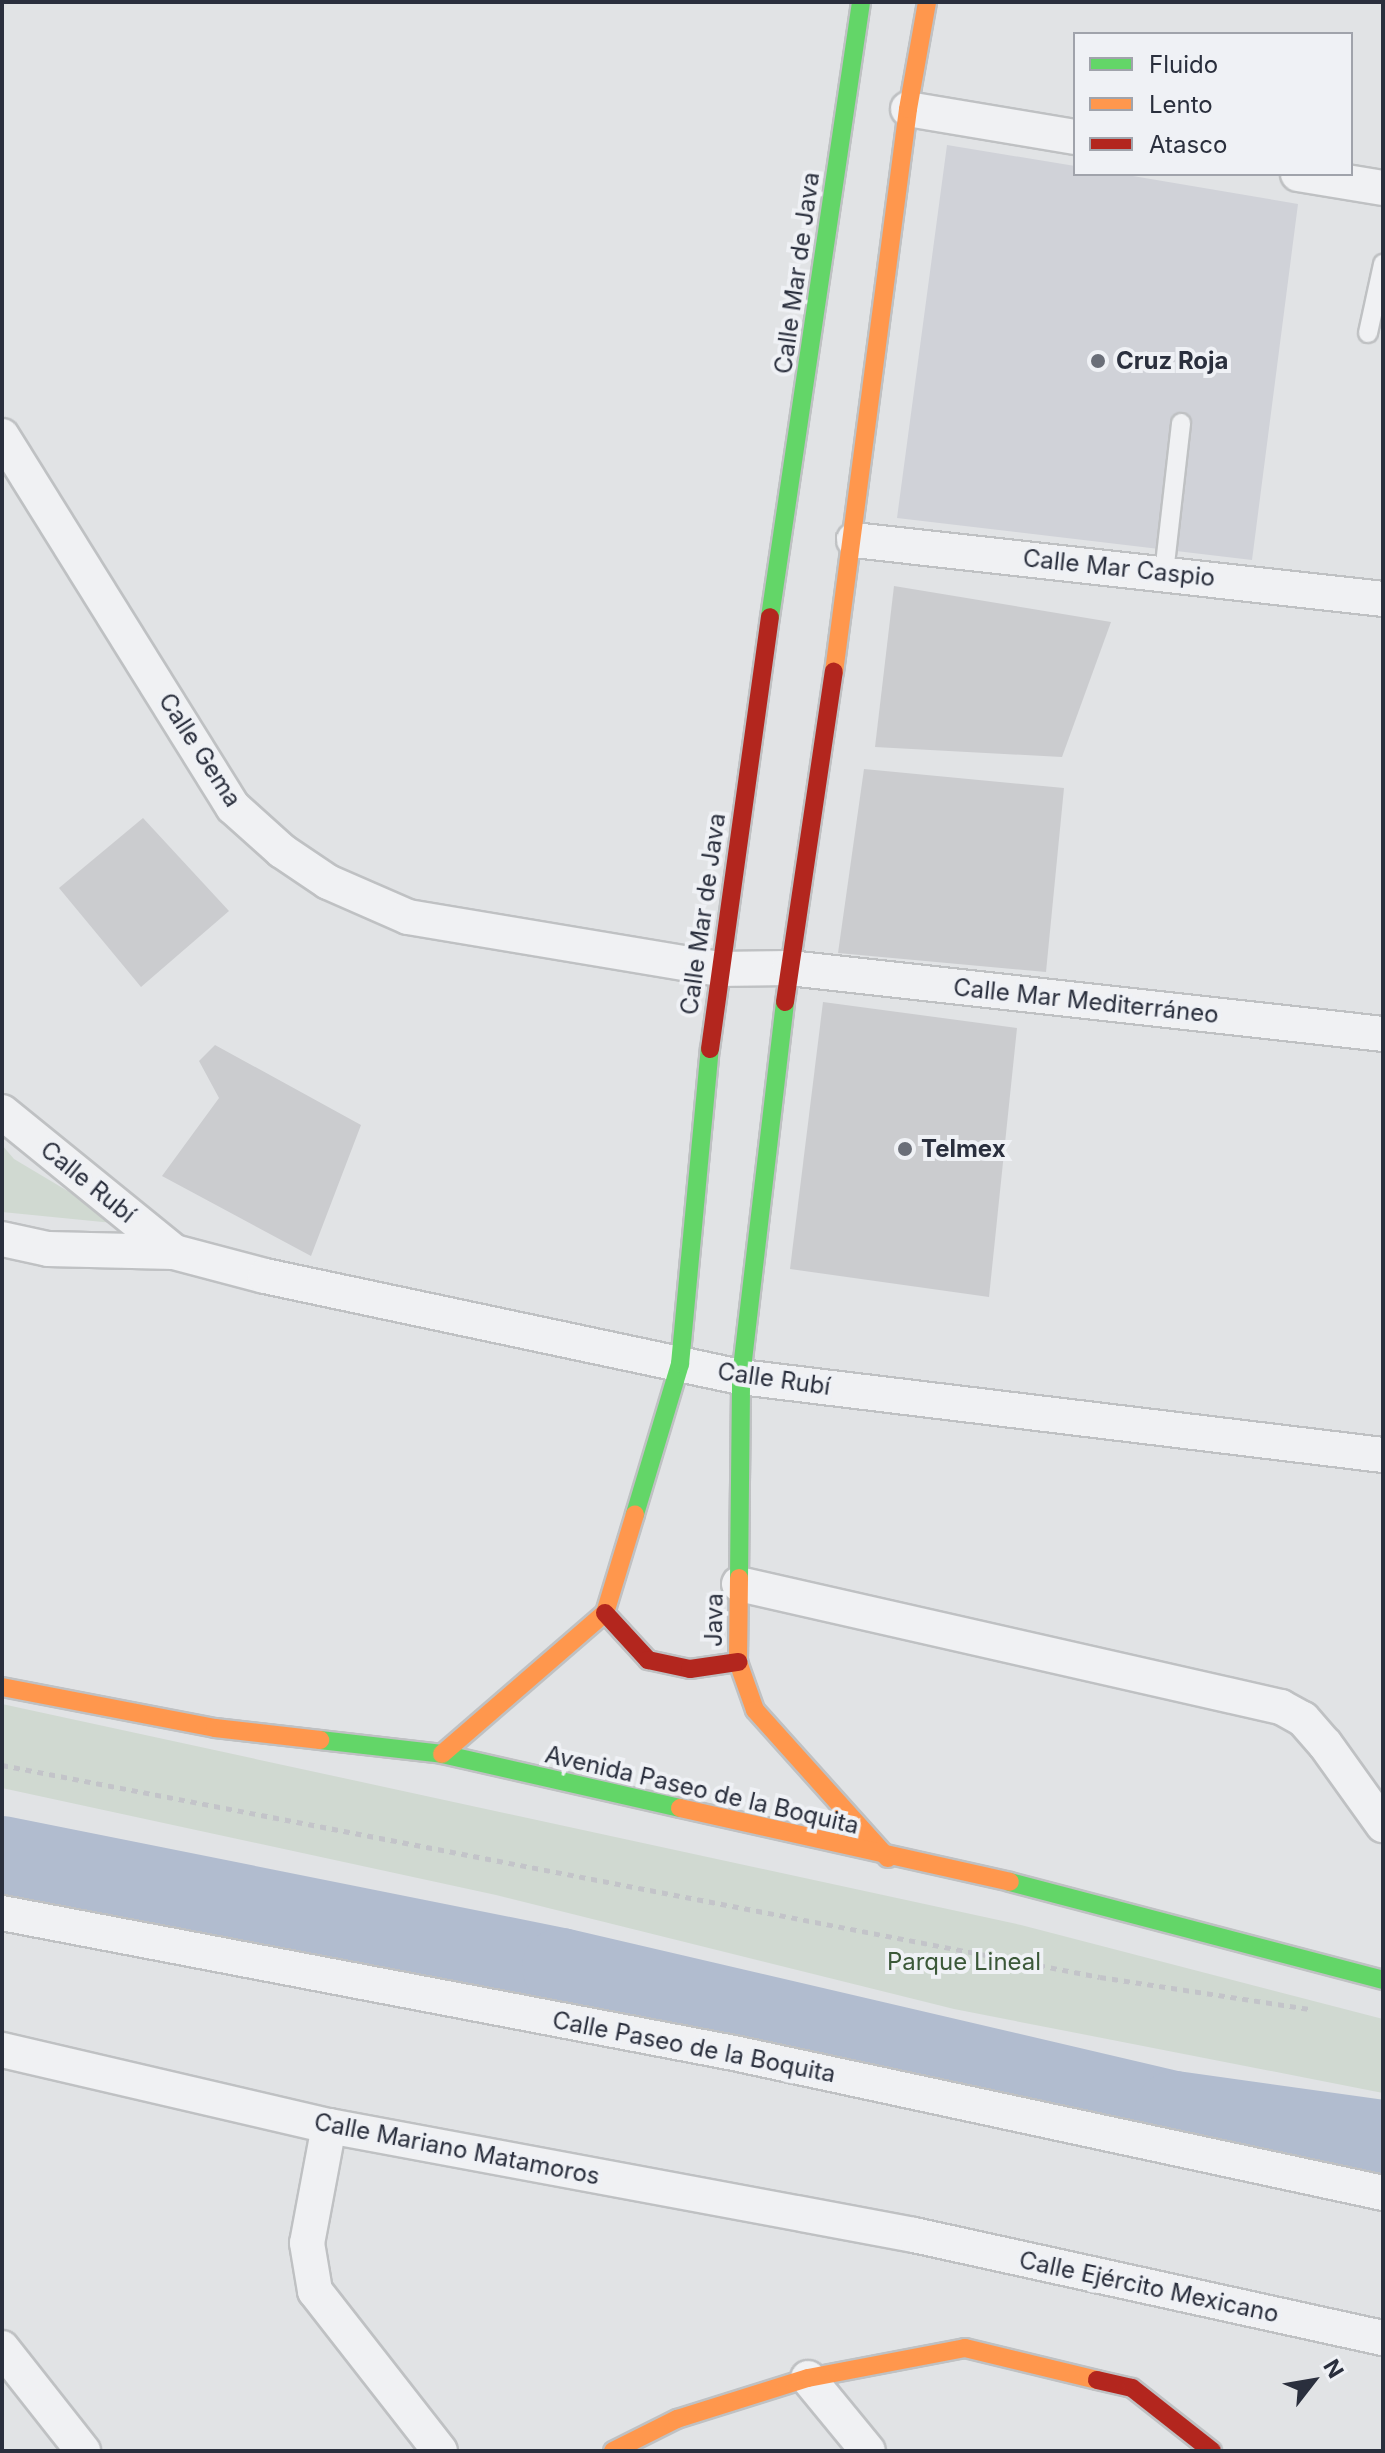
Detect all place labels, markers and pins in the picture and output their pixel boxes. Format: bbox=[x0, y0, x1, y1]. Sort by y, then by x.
place label: Cruz Roja bbox=[1116, 347, 1229, 375]
marker: Cruz Roja bbox=[1087, 350, 1109, 372]
place label: Telmex bbox=[921, 1135, 1006, 1163]
marker: Telmex bbox=[896, 1140, 914, 1158]

